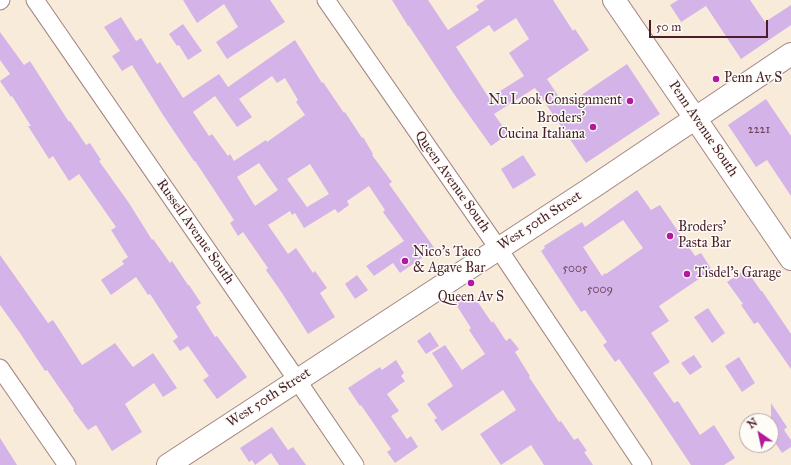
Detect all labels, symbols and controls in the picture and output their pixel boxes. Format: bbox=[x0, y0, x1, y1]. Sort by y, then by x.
scale bar bbox=[651, 12, 770, 38]
text: 50 m bbox=[656, 20, 681, 34]
place label: Penn Av S bbox=[724, 71, 782, 87]
marker: Penn Av S bbox=[711, 74, 721, 84]
street label: Penn Avenue South bbox=[665, 78, 741, 180]
place label: Nu Look Consignment bbox=[488, 93, 622, 109]
marker: Nu Look Consignment bbox=[625, 96, 635, 106]
place label: Broders’ Cucina Italiana bbox=[498, 111, 585, 144]
marker: Broders’ Cucina Italiana bbox=[588, 122, 598, 132]
house number: 2221 bbox=[748, 123, 770, 137]
street label: Queen Avenue South bbox=[411, 128, 493, 236]
street label: Russell Avenue South bbox=[152, 176, 238, 288]
street label: West 50th Street bbox=[495, 188, 585, 254]
place label: Broders’ Pasta Bar bbox=[678, 220, 731, 252]
marker: Broders’ Pasta Bar bbox=[665, 231, 675, 241]
place label: Nico's Taco & Agave Bar bbox=[413, 245, 485, 278]
marker: Nico's Taco & Agave Bar bbox=[400, 256, 410, 266]
house number: 5005 bbox=[562, 262, 588, 276]
place label: Tisdel's Garage bbox=[695, 266, 781, 282]
marker: Tisdel's Garage bbox=[682, 269, 692, 279]
marker: Queen Av S bbox=[466, 278, 476, 288]
house number: 5009 bbox=[587, 283, 613, 297]
place label: Queen Av S bbox=[438, 290, 504, 306]
street label: West 50th Street bbox=[224, 365, 314, 431]
north arrow bbox=[739, 413, 779, 453]
text: N bbox=[745, 415, 760, 431]

